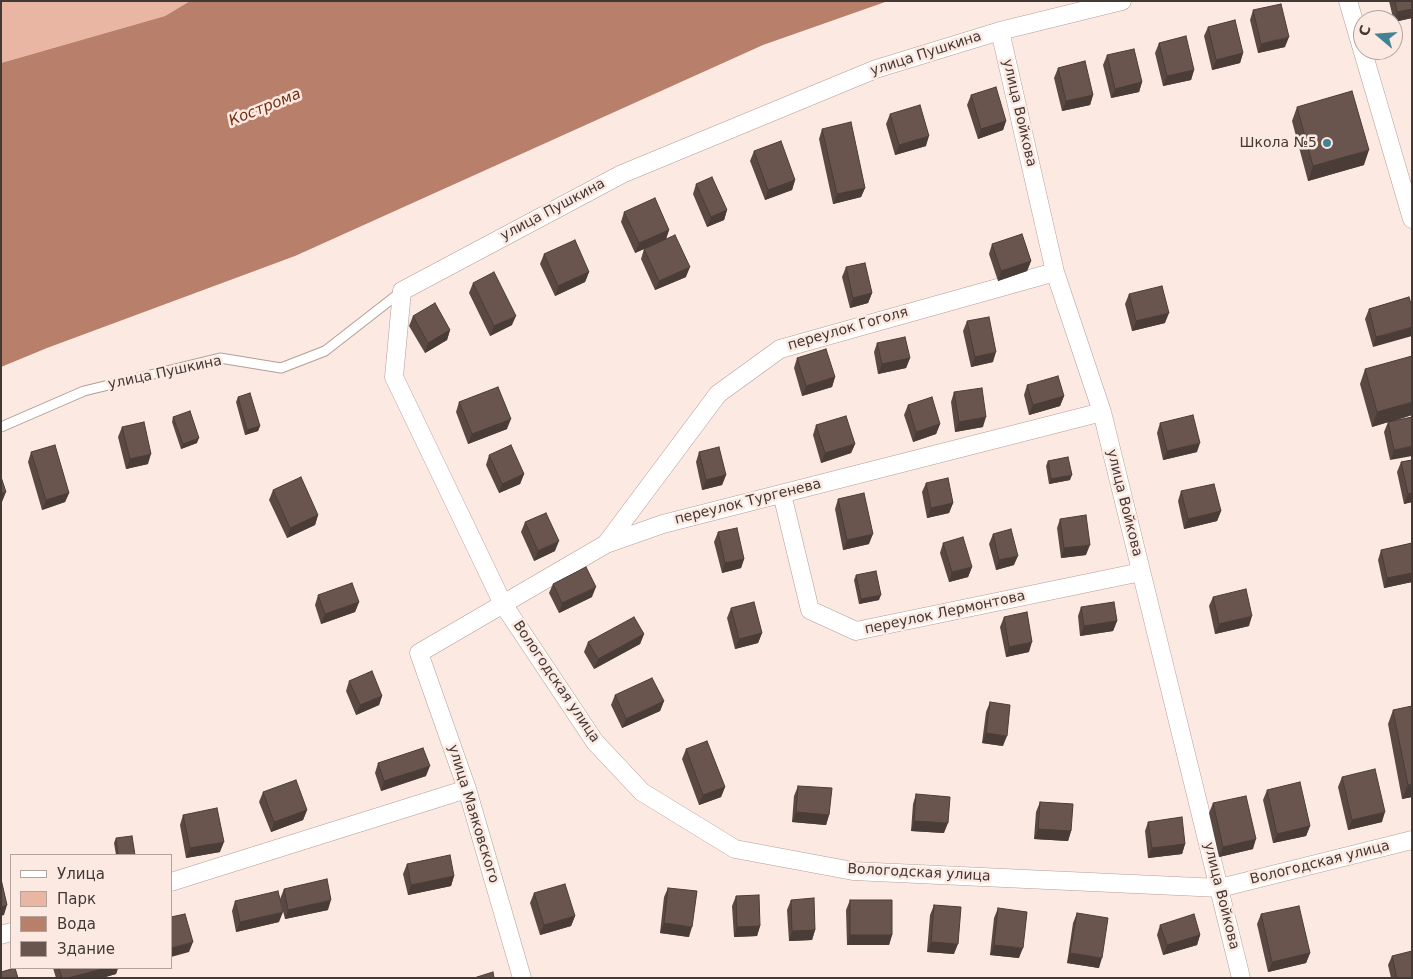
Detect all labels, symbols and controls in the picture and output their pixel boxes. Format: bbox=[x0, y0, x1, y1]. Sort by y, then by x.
north arrow bbox=[1353, 10, 1403, 60]
text: С bbox=[1355, 23, 1374, 38]
street label: улица Пушкина bbox=[868, 28, 984, 80]
street label: улица Войкова bbox=[998, 58, 1040, 168]
water label: Кострома bbox=[226, 85, 304, 131]
place label: Школа №5 bbox=[1240, 135, 1317, 151]
marker: Школа №5 bbox=[1321, 137, 1333, 149]
street label: улица Пушкина bbox=[498, 175, 608, 245]
street label: переулок Гоголя bbox=[786, 304, 910, 354]
street label: улица Пушкина bbox=[107, 353, 223, 393]
street label: улица Войкова bbox=[1103, 448, 1145, 558]
street label: переулок Тургенева bbox=[673, 476, 823, 528]
street label: переулок Лермонтова bbox=[863, 588, 1027, 638]
street label: Вологодская улица bbox=[509, 618, 603, 746]
street label: улица Маяковского bbox=[444, 743, 502, 885]
street label: Вологодская улица bbox=[1248, 838, 1392, 888]
street label: улица Войкова bbox=[1200, 841, 1242, 951]
legend bbox=[10, 854, 172, 969]
street label: Вологодская улица bbox=[847, 861, 991, 885]
text: Улица bbox=[57, 865, 105, 883]
text: Парк bbox=[57, 890, 96, 908]
text: Вода bbox=[57, 915, 96, 933]
text: Здание bbox=[57, 940, 115, 958]

